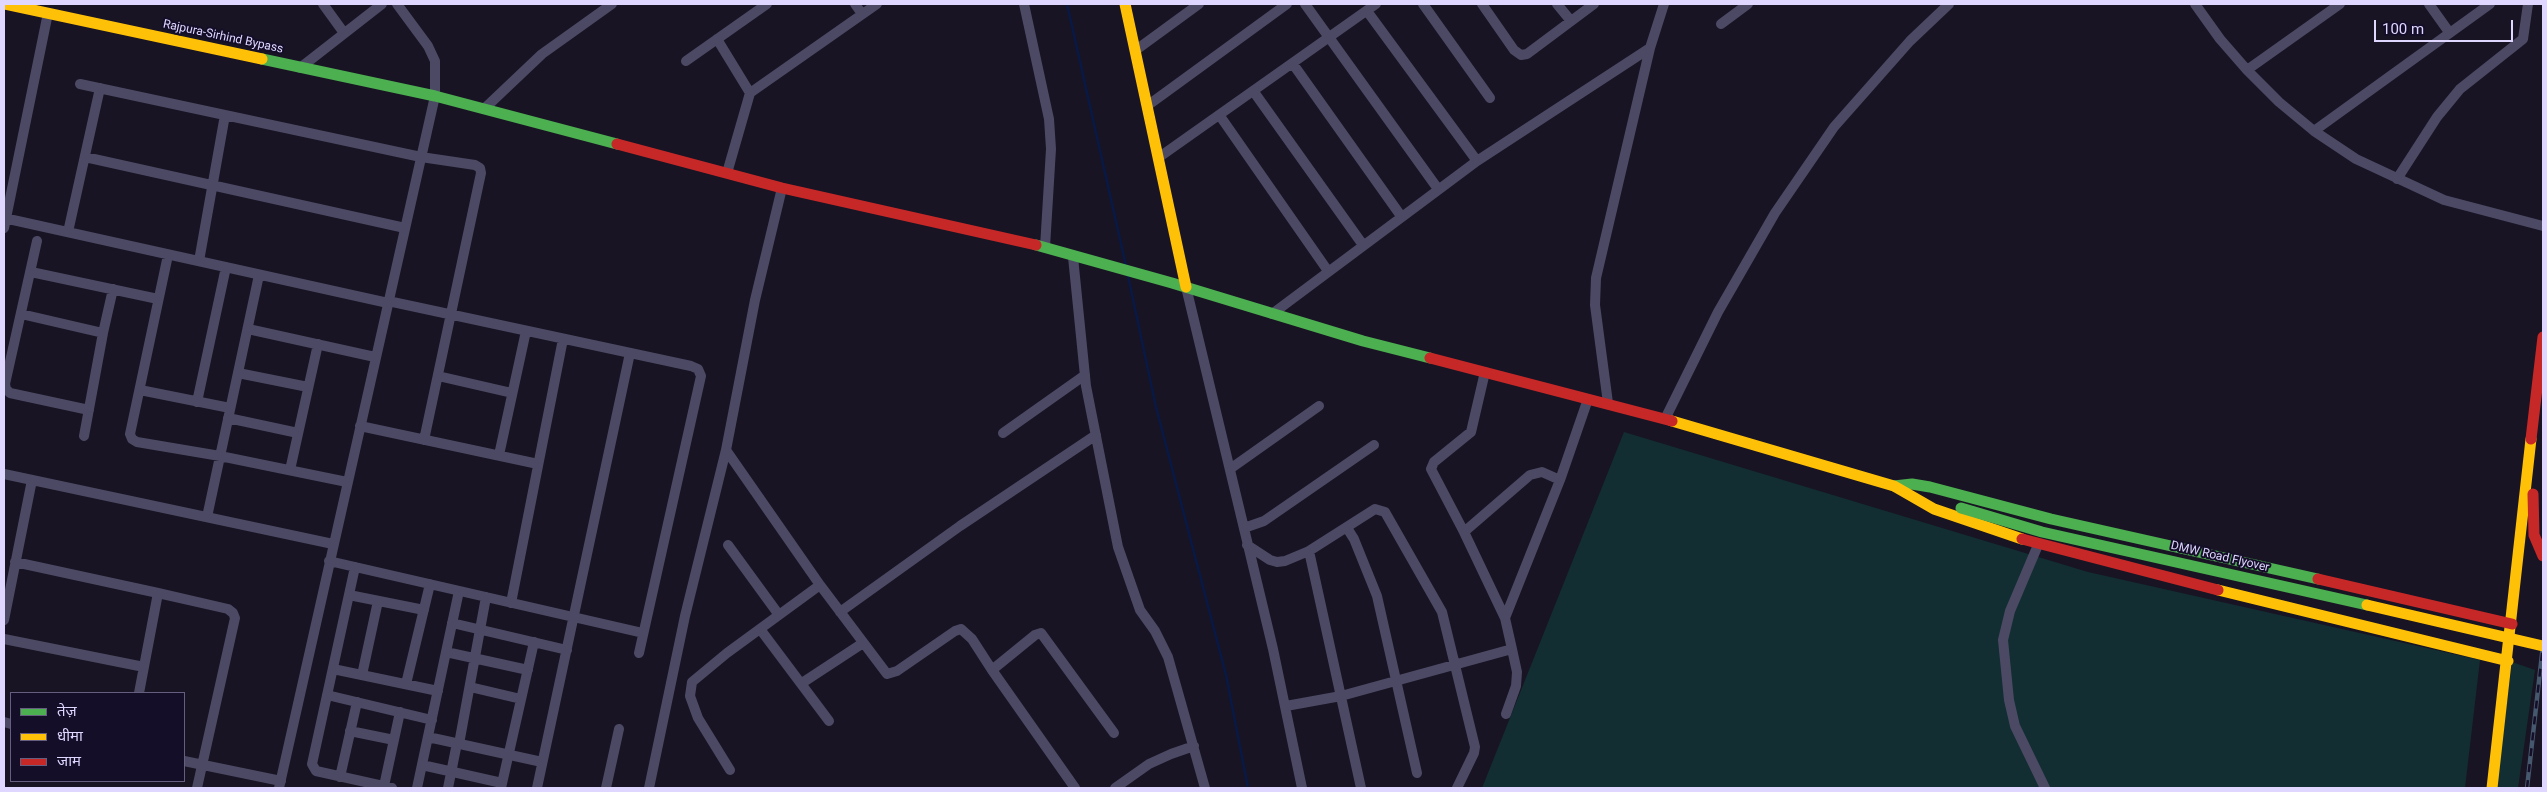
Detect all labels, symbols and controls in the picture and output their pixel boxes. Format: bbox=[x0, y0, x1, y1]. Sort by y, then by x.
scale bar bbox=[2377, 10, 2516, 42]
street label: Rajpura-Sirhind Bypass bbox=[162, 17, 284, 57]
text: 100 m bbox=[2382, 20, 2424, 38]
street label: DMW Road Flyover bbox=[2169, 539, 2271, 575]
legend bbox=[10, 692, 185, 782]
text: तेज़ bbox=[57, 702, 77, 720]
text: धीमा bbox=[57, 727, 83, 745]
text: जाम bbox=[57, 752, 81, 770]

